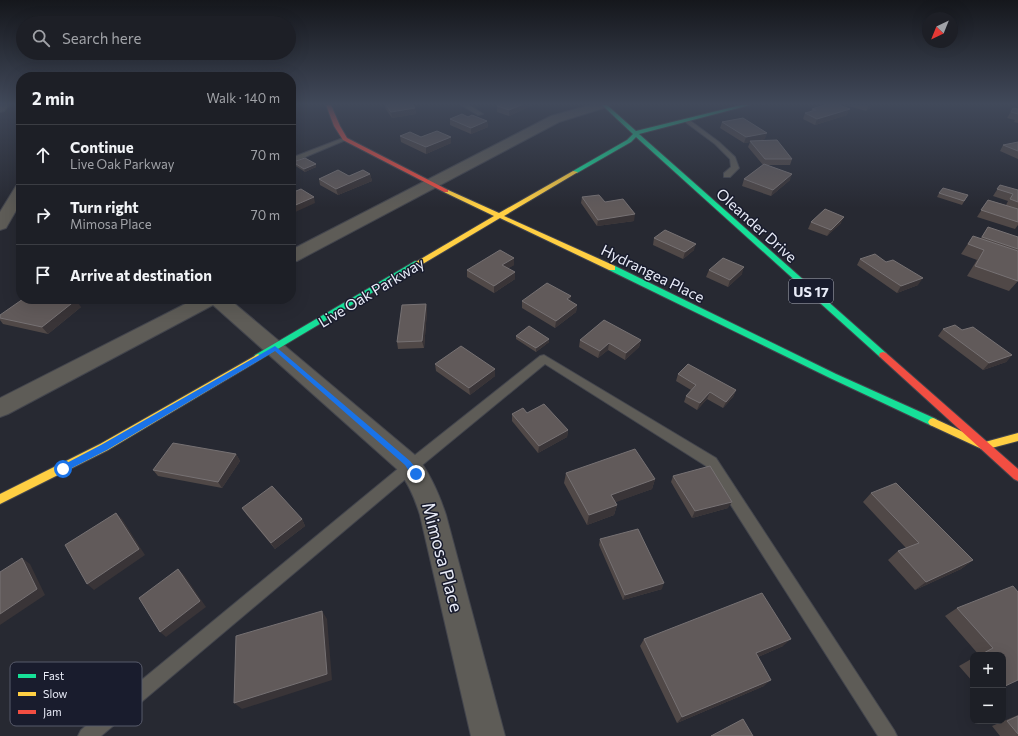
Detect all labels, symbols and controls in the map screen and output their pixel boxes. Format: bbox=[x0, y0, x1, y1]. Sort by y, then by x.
north arrow bbox=[922, 12, 958, 48]
search box bbox=[16, 16, 296, 60]
icon: search bbox=[30, 27, 52, 49]
text: Search here bbox=[62, 29, 141, 47]
text: 2 min bbox=[32, 88, 74, 109]
text: Walk · 140 m bbox=[207, 90, 280, 106]
text: Continue bbox=[70, 138, 134, 156]
icon: ahead bbox=[32, 144, 54, 166]
text: 70 m bbox=[251, 147, 280, 163]
text: Live Oak Parkway bbox=[70, 156, 174, 172]
street label: Oleander Drive bbox=[713, 184, 801, 266]
text: Turn right bbox=[70, 198, 139, 216]
icon: right bbox=[32, 204, 54, 226]
text: 70 m bbox=[251, 207, 280, 223]
text: Mimosa Place bbox=[70, 216, 152, 232]
street label: Hydrangea Place bbox=[598, 240, 708, 306]
street label: Live Oak Parkway bbox=[315, 253, 427, 331]
icon: arrive bbox=[32, 264, 54, 286]
text: Arrive at destination bbox=[70, 266, 212, 284]
road number: US 17 bbox=[789, 279, 833, 303]
route start bbox=[54, 460, 72, 478]
route end bbox=[407, 465, 425, 483]
street label: Mimosa Place bbox=[418, 500, 468, 614]
map controls bbox=[970, 652, 1006, 724]
button: + bbox=[970, 652, 1006, 688]
legend bbox=[10, 662, 142, 726]
text: Fast bbox=[43, 669, 65, 682]
text: Slow bbox=[43, 687, 68, 700]
button: − bbox=[970, 688, 1006, 724]
text: Jam bbox=[43, 705, 62, 719]

